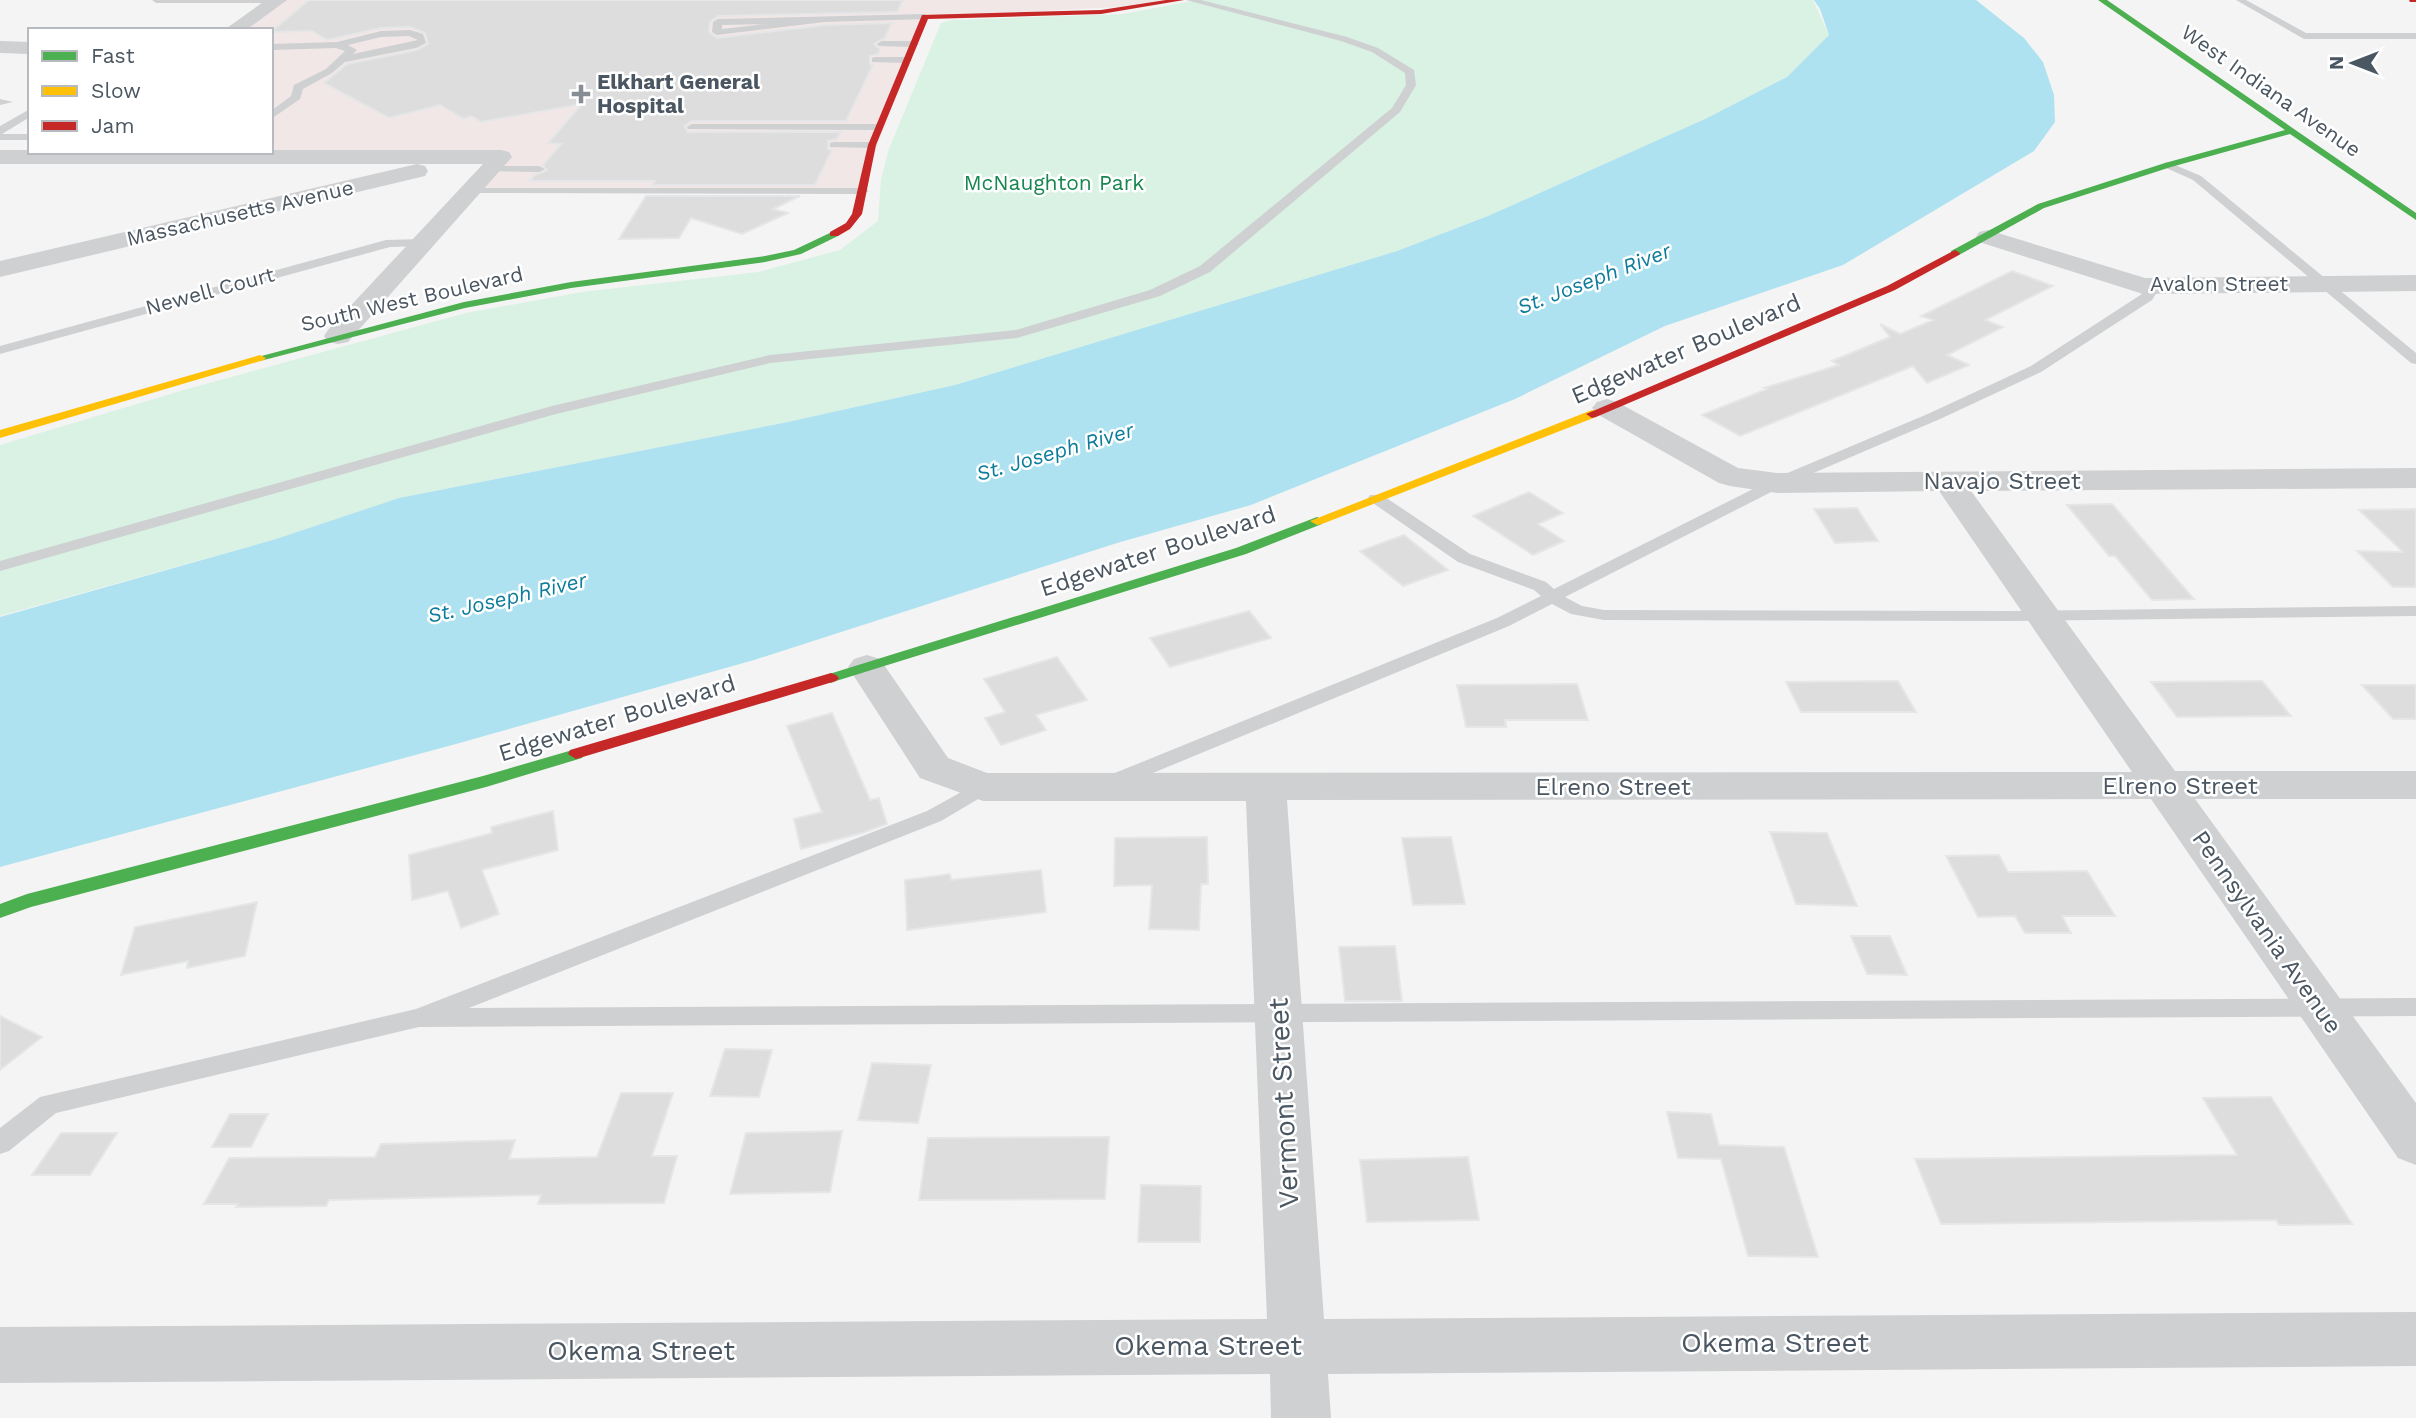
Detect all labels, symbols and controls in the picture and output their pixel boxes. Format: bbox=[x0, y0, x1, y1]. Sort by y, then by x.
street label: West Indiana Avenue bbox=[2177, 19, 2366, 162]
legend bbox=[28, 28, 273, 154]
north arrow bbox=[2318, 28, 2388, 98]
text: Fast bbox=[91, 43, 135, 68]
text: N bbox=[2325, 56, 2348, 70]
place label: Elkhart General Hospital bbox=[597, 69, 760, 118]
text: Slow bbox=[91, 78, 141, 103]
marker: Elkhart General Hospital bbox=[571, 84, 591, 104]
text: Jam bbox=[91, 113, 134, 138]
park label: McNaughton Park bbox=[964, 170, 1144, 195]
street label: Massachusetts Avenue bbox=[124, 174, 356, 251]
water label: St. Joseph River bbox=[1513, 237, 1675, 319]
street label: Newell Court bbox=[143, 261, 277, 320]
street label: South West Boulevard bbox=[298, 261, 526, 336]
street label: Avalon Street bbox=[2150, 271, 2288, 296]
street label: Edgewater Boulevard bbox=[1567, 288, 1805, 410]
water label: St. Joseph River bbox=[973, 417, 1137, 486]
street label: Navajo Street bbox=[1923, 467, 2081, 495]
street label: Edgewater Boulevard bbox=[1036, 500, 1280, 602]
water label: St. Joseph River bbox=[425, 567, 590, 628]
street label: Edgewater Boulevard bbox=[495, 669, 739, 767]
street label: Elreno Street bbox=[2102, 772, 2258, 800]
street label: Elreno Street bbox=[1535, 773, 1691, 801]
street label: Pennsylvania Avenue bbox=[2186, 825, 2348, 1039]
street label: Vermont Street bbox=[1261, 997, 1305, 1209]
street label: Okema Street bbox=[1681, 1326, 1869, 1359]
street label: Okema Street bbox=[1114, 1329, 1302, 1362]
street label: Okema Street bbox=[547, 1334, 735, 1367]

